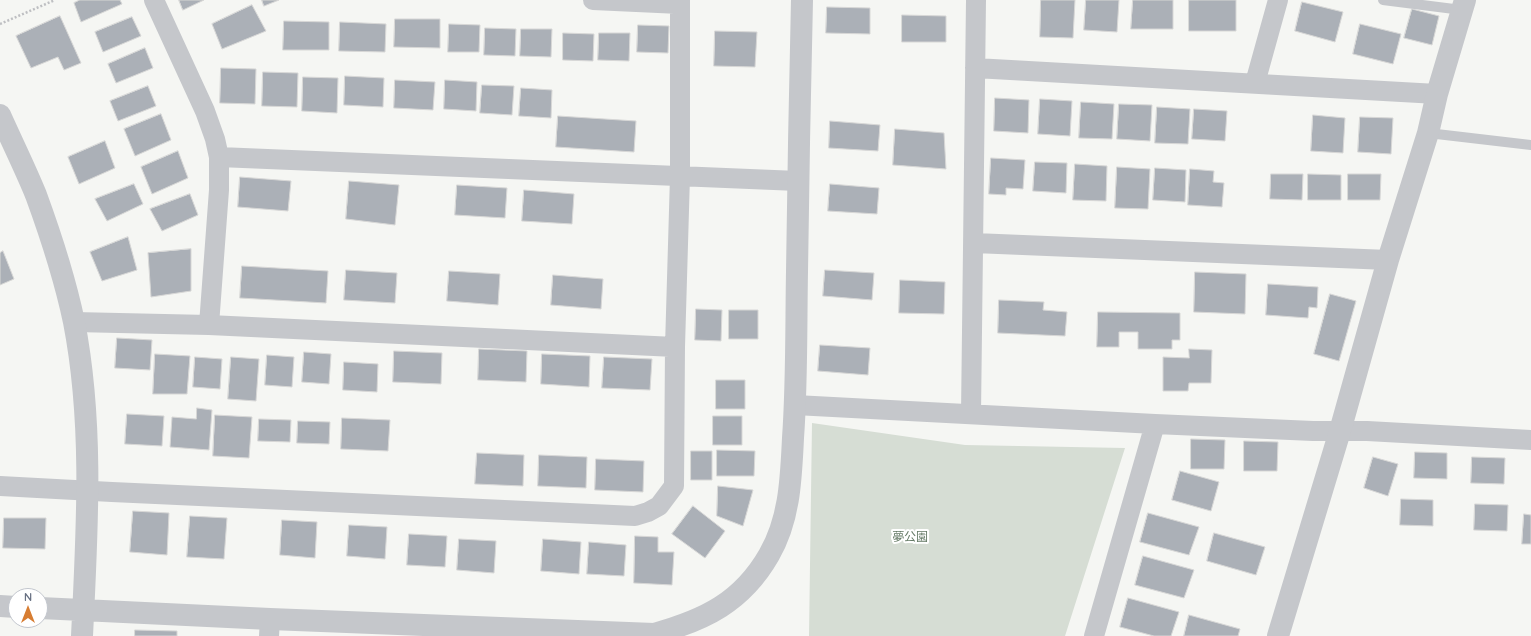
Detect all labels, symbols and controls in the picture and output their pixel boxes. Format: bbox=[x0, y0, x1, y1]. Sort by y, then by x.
park label: 夢公園 bbox=[892, 530, 928, 544]
north arrow bbox=[8, 588, 48, 628]
text: N bbox=[24, 590, 32, 604]

